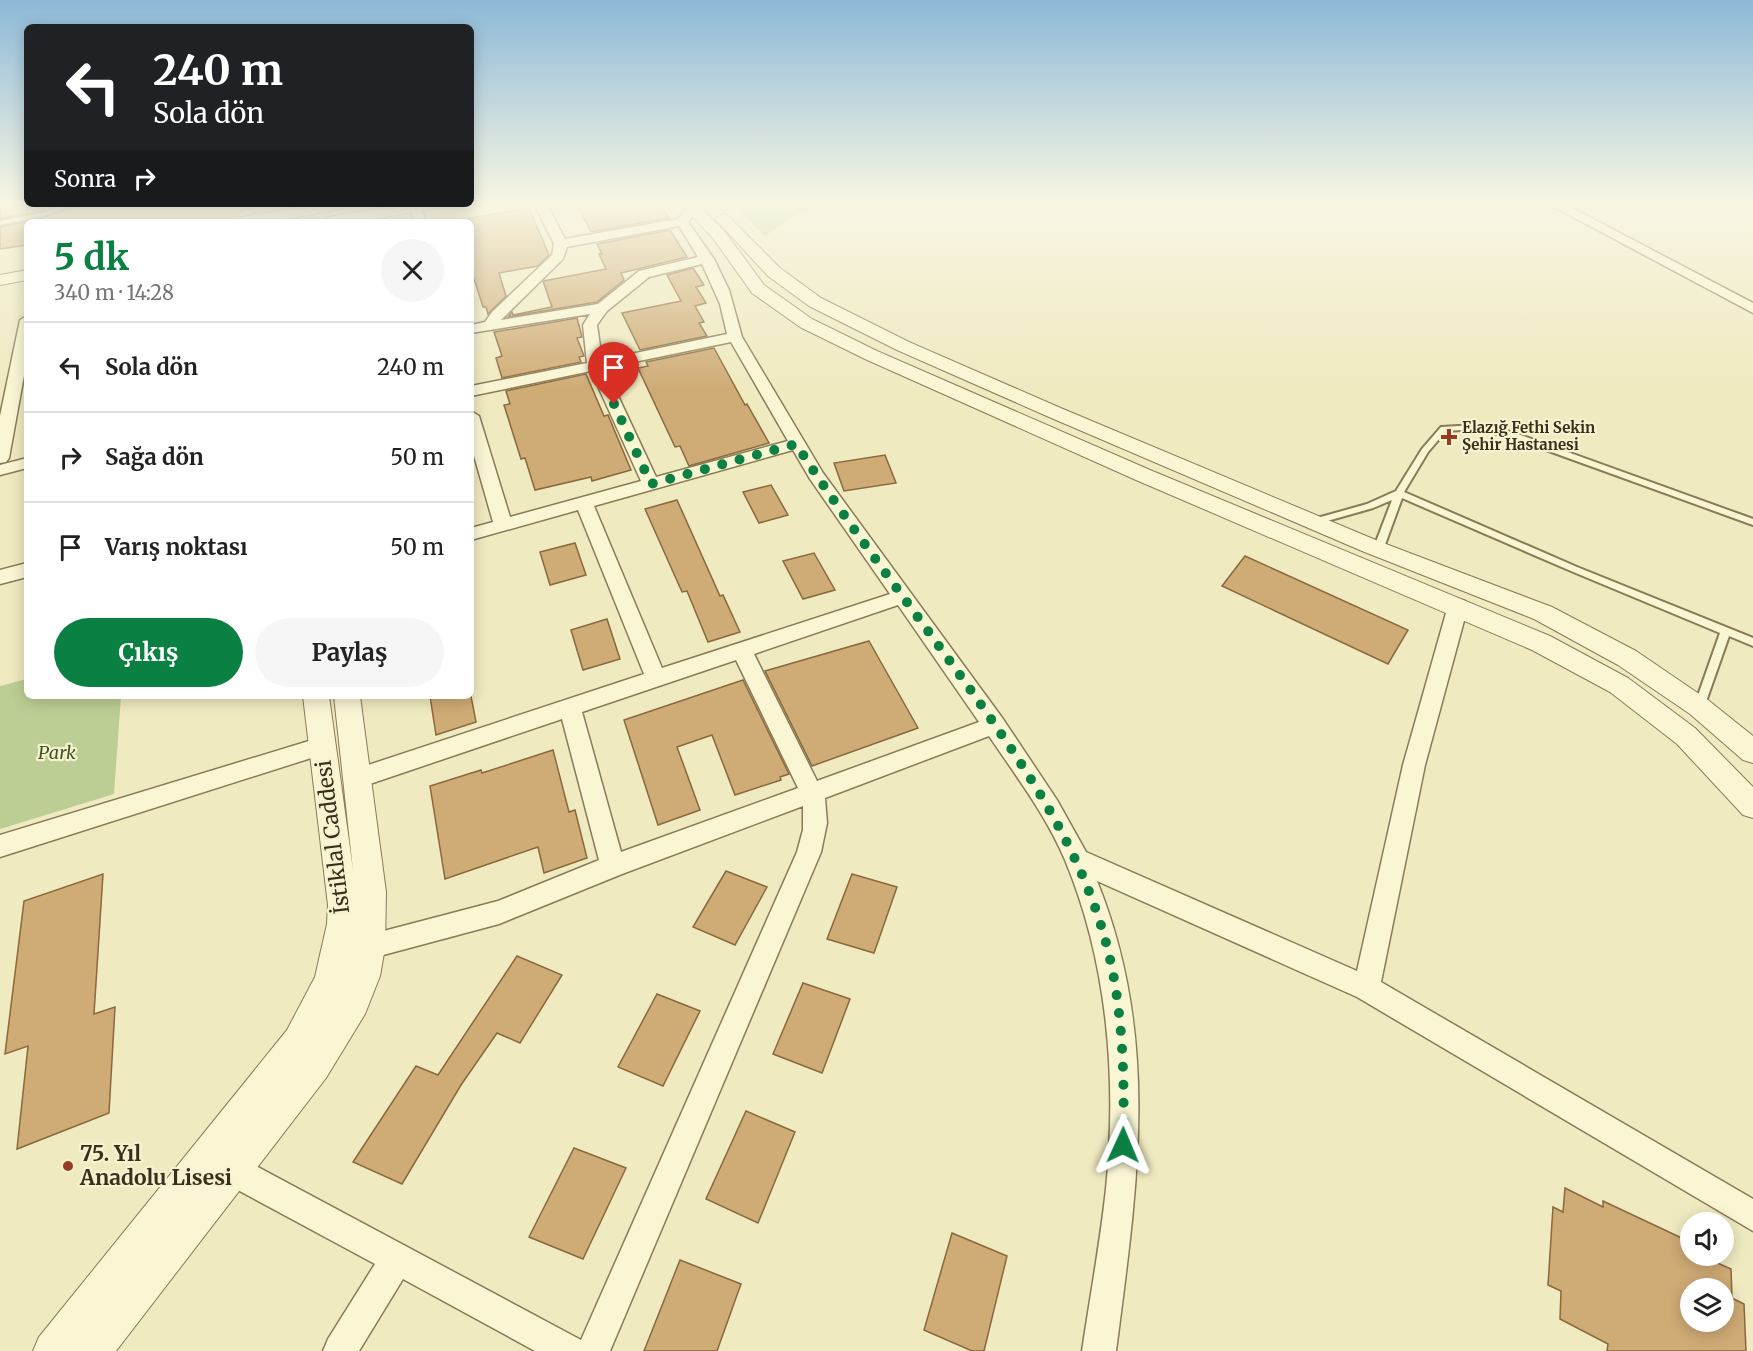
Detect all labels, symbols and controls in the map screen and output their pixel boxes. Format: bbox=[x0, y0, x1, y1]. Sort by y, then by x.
text: 240 m bbox=[153, 44, 283, 96]
icon: left bbox=[54, 48, 132, 126]
text: Sola dön bbox=[153, 96, 264, 130]
icon: right bbox=[128, 162, 161, 195]
text: Sonra bbox=[54, 165, 116, 193]
text: 5 dk bbox=[54, 235, 129, 280]
button: close bbox=[381, 239, 444, 302]
text: 340 m · 14:28 bbox=[54, 280, 174, 305]
pin bbox=[588, 342, 639, 404]
icon: left bbox=[54, 351, 87, 384]
icon: arrive bbox=[597, 351, 630, 384]
text: Sola dön bbox=[105, 353, 198, 381]
text: 240 m bbox=[377, 353, 444, 381]
place label: Elazığ Fethi Sekin Şehir Hastanesi bbox=[1462, 418, 1595, 454]
marker: Elazığ Fethi Sekin Şehir Hastanesi bbox=[1440, 428, 1458, 446]
icon: right bbox=[54, 441, 87, 474]
text: Sağa dön bbox=[105, 443, 204, 471]
text: 50 m bbox=[390, 443, 444, 471]
icon: arrive bbox=[54, 531, 87, 564]
text: Varış noktası bbox=[105, 533, 247, 561]
text: 50 m bbox=[390, 533, 444, 561]
button: Çıkış bbox=[54, 618, 243, 687]
button: Paylaş bbox=[255, 618, 444, 687]
park label: Park bbox=[38, 741, 76, 764]
street label: İstiklal Caddesi bbox=[310, 759, 355, 915]
position arrow bbox=[1091, 1113, 1155, 1177]
place label: 75. Yıl Anadolu Lisesi bbox=[79, 1140, 232, 1191]
marker: 75. Yıl Anadolu Lisesi bbox=[61, 1159, 75, 1173]
map controls bbox=[1680, 1212, 1734, 1332]
button: sound bbox=[1680, 1212, 1734, 1266]
button: layers bbox=[1680, 1278, 1734, 1332]

